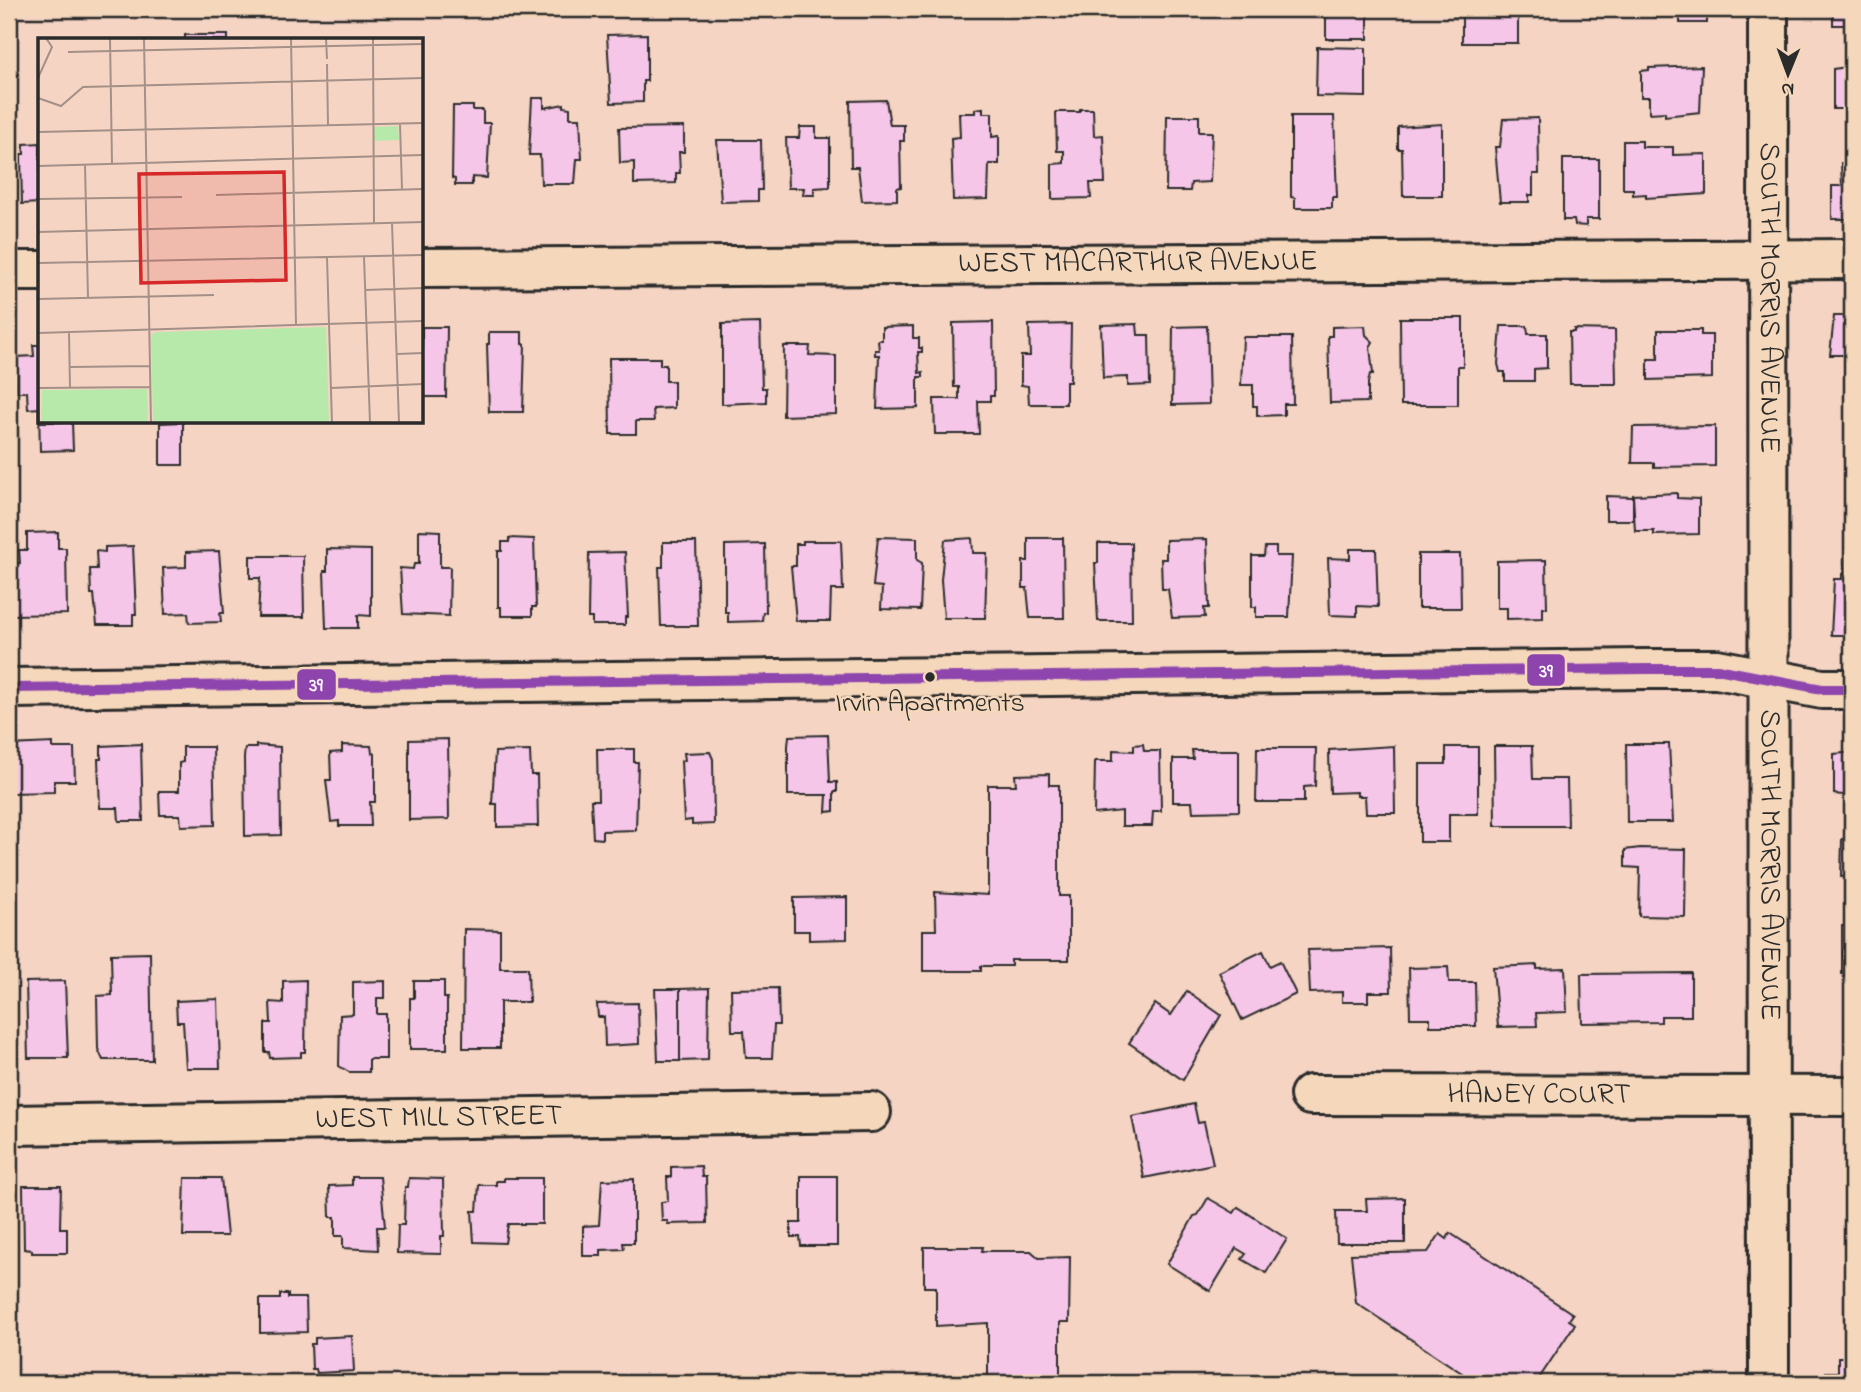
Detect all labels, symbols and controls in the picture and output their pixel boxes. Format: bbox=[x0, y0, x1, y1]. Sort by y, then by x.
inset map bbox=[38, 38, 424, 424]
north arrow bbox=[1752, 38, 1822, 108]
text: N bbox=[1781, 75, 1794, 102]
street label: SOUTH MORRIS AVENUE bbox=[1746, 142, 1790, 454]
street label: WEST MACARTHUR AVENUE bbox=[958, 240, 1318, 287]
line badge: 39 bbox=[1526, 653, 1566, 687]
text: 39 bbox=[1538, 659, 1553, 686]
line badge: 39 bbox=[296, 668, 337, 701]
marker: Irvin Apartments bbox=[923, 670, 937, 684]
text: 39 bbox=[308, 673, 323, 700]
place label: Irvin Apartments bbox=[835, 684, 1025, 725]
street label: SOUTH MORRIS AVENUE bbox=[1747, 709, 1791, 1021]
street label: HANEY COURT bbox=[1447, 1073, 1631, 1118]
street label: WEST MILL STREET bbox=[315, 1095, 563, 1142]

